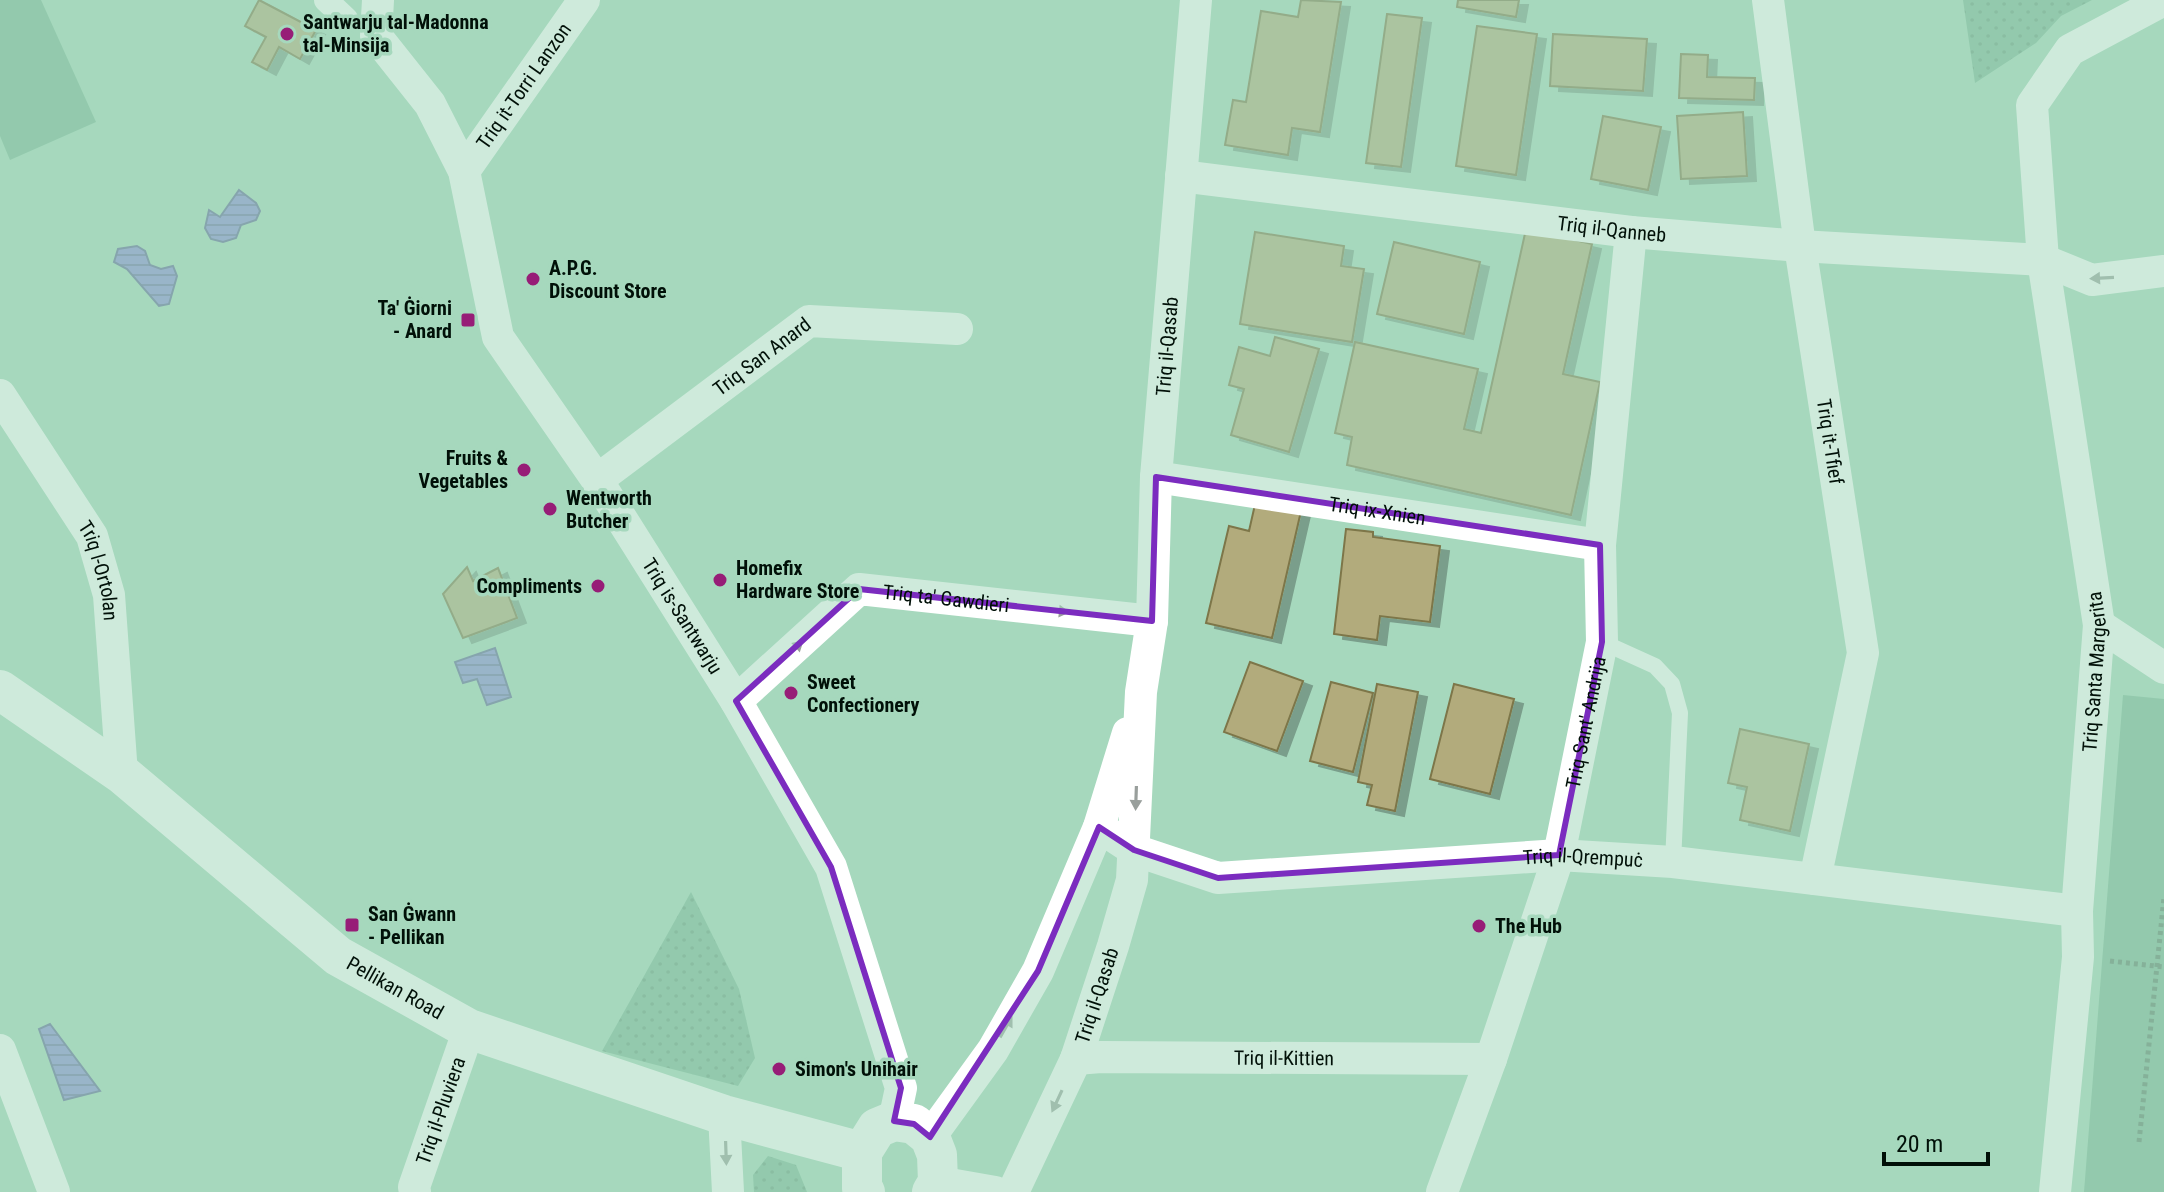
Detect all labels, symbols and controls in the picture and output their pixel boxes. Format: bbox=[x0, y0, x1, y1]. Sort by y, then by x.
place label: Santwarju tal-Madonna tal-Minsija bbox=[303, 10, 489, 57]
street label: Triq it-Torri Lanzon bbox=[471, 18, 576, 154]
marker: Santwarju tal-Madonna tal-Minsija bbox=[278, 25, 296, 43]
street label: Triq il-Qanneb bbox=[1556, 211, 1667, 247]
place label: A.P.G. Discount Store bbox=[549, 256, 667, 303]
marker: A.P.G. Discount Store bbox=[524, 270, 542, 288]
one-way arrow bbox=[2089, 272, 2114, 285]
place label: Ta' Ġiorni - Anard bbox=[377, 296, 452, 343]
street label: Triq il-Qasab bbox=[1151, 296, 1183, 397]
marker: Ta' Ġiorni - Anard bbox=[459, 311, 477, 329]
street label: Triq San Anard bbox=[708, 312, 815, 401]
street label: Triq it-Tfief bbox=[1812, 397, 1849, 487]
place label: Fruits & Vegetables bbox=[419, 446, 508, 493]
marker: Fruits & Vegetables bbox=[515, 461, 533, 479]
place label: Wentworth Butcher bbox=[566, 486, 652, 533]
street label: Triq ix-Xnien bbox=[1327, 492, 1428, 530]
marker: Wentworth Butcher bbox=[541, 500, 559, 518]
street label: Triq l-Ortolan bbox=[73, 516, 123, 621]
street label: Triq is-Santwarju bbox=[637, 554, 728, 678]
place label: Homefix Hardware Store bbox=[736, 556, 859, 603]
marker: Homefix Hardware Store bbox=[711, 571, 729, 589]
place label: Compliments bbox=[476, 574, 582, 598]
marker: Compliments bbox=[589, 577, 607, 595]
street label: Triq ta' Gawdieri bbox=[882, 580, 1011, 617]
street label: Triq Santa Margerita bbox=[2077, 590, 2111, 753]
one-way arrow bbox=[1045, 604, 1070, 617]
one-way arrow bbox=[784, 640, 803, 658]
street label: Triq Sant' Andrija bbox=[1561, 654, 1611, 791]
place label: Sweet Confectionery bbox=[807, 670, 920, 717]
marker: Sweet Confectionery bbox=[782, 684, 800, 702]
one-way arrow bbox=[1130, 786, 1143, 811]
street label: Triq il-Qrempuċ bbox=[1522, 843, 1644, 872]
place label: San Ġwann - Pellikan bbox=[368, 902, 456, 949]
place label: The Hub bbox=[1495, 914, 1562, 938]
marker: San Ġwann - Pellikan bbox=[343, 916, 361, 934]
marker: The Hub bbox=[1470, 917, 1488, 935]
street label: Triq il-Qasab bbox=[1070, 945, 1124, 1046]
street label: Pellikan Road bbox=[342, 951, 448, 1024]
one-way arrow bbox=[999, 1015, 1013, 1038]
street label: Triq il-Kittien bbox=[1234, 1046, 1334, 1070]
street label: Triq il-Pluviera bbox=[411, 1054, 470, 1168]
place label: Simon's Unihair bbox=[795, 1057, 918, 1081]
marker: Simon's Unihair bbox=[770, 1060, 788, 1078]
one-way arrow bbox=[1050, 1090, 1064, 1113]
scale bar bbox=[1884, 1116, 1988, 1166]
text: 20 m bbox=[1896, 1130, 1943, 1158]
one-way arrow bbox=[720, 1141, 733, 1166]

